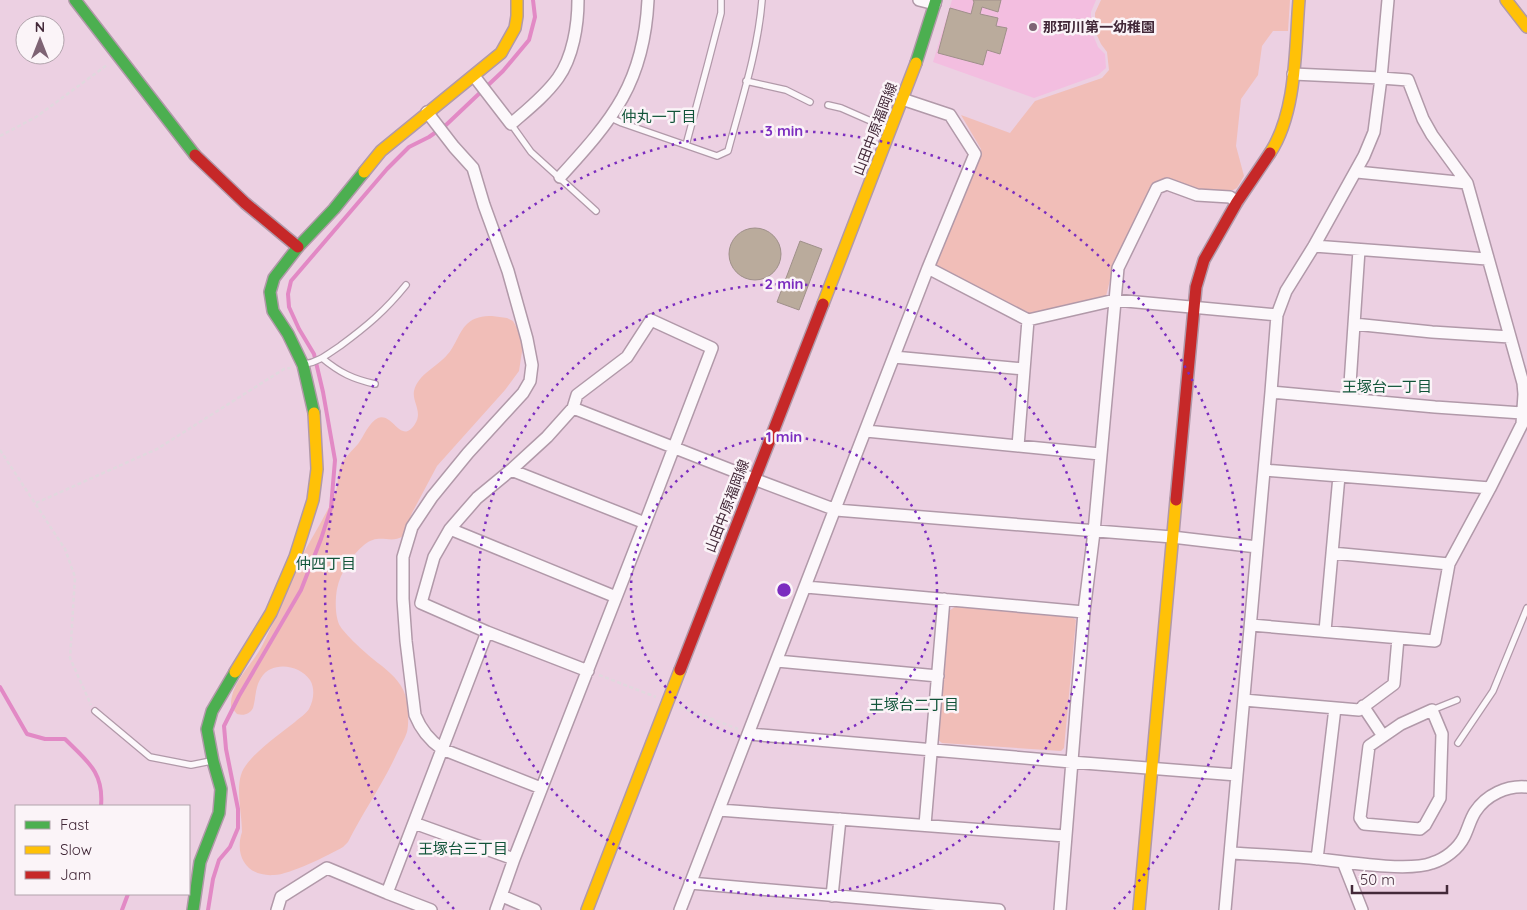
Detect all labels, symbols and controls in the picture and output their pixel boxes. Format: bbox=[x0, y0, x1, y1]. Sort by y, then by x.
north arrow bbox=[15, 15, 65, 65]
text: N bbox=[35, 18, 45, 36]
place label: 那珂川第一幼稚園 bbox=[1043, 18, 1155, 36]
marker: 那珂川第一幼稚園 bbox=[1027, 21, 1039, 33]
street label: 山田中原福岡線 bbox=[849, 80, 901, 178]
district label: 仲丸一丁目 bbox=[621, 107, 697, 126]
text: 3 min bbox=[765, 121, 803, 140]
text: 2 min bbox=[764, 274, 804, 293]
district label: 王塚台一丁目 bbox=[1342, 377, 1432, 396]
text: 1 min bbox=[766, 427, 802, 446]
street label: 山田中原福岡線 bbox=[701, 457, 753, 555]
district label: 仲四丁目 bbox=[296, 554, 356, 573]
centre of rings bbox=[775, 581, 793, 599]
district label: 王塚台二丁目 bbox=[869, 695, 959, 714]
legend bbox=[15, 805, 190, 895]
text: Fast bbox=[60, 815, 89, 834]
district label: 王塚台三丁目 bbox=[418, 839, 508, 858]
text: Slow bbox=[60, 840, 92, 859]
scale bar bbox=[1352, 862, 1447, 894]
text: Jam bbox=[60, 865, 91, 884]
text: 50 m bbox=[1360, 870, 1395, 889]

